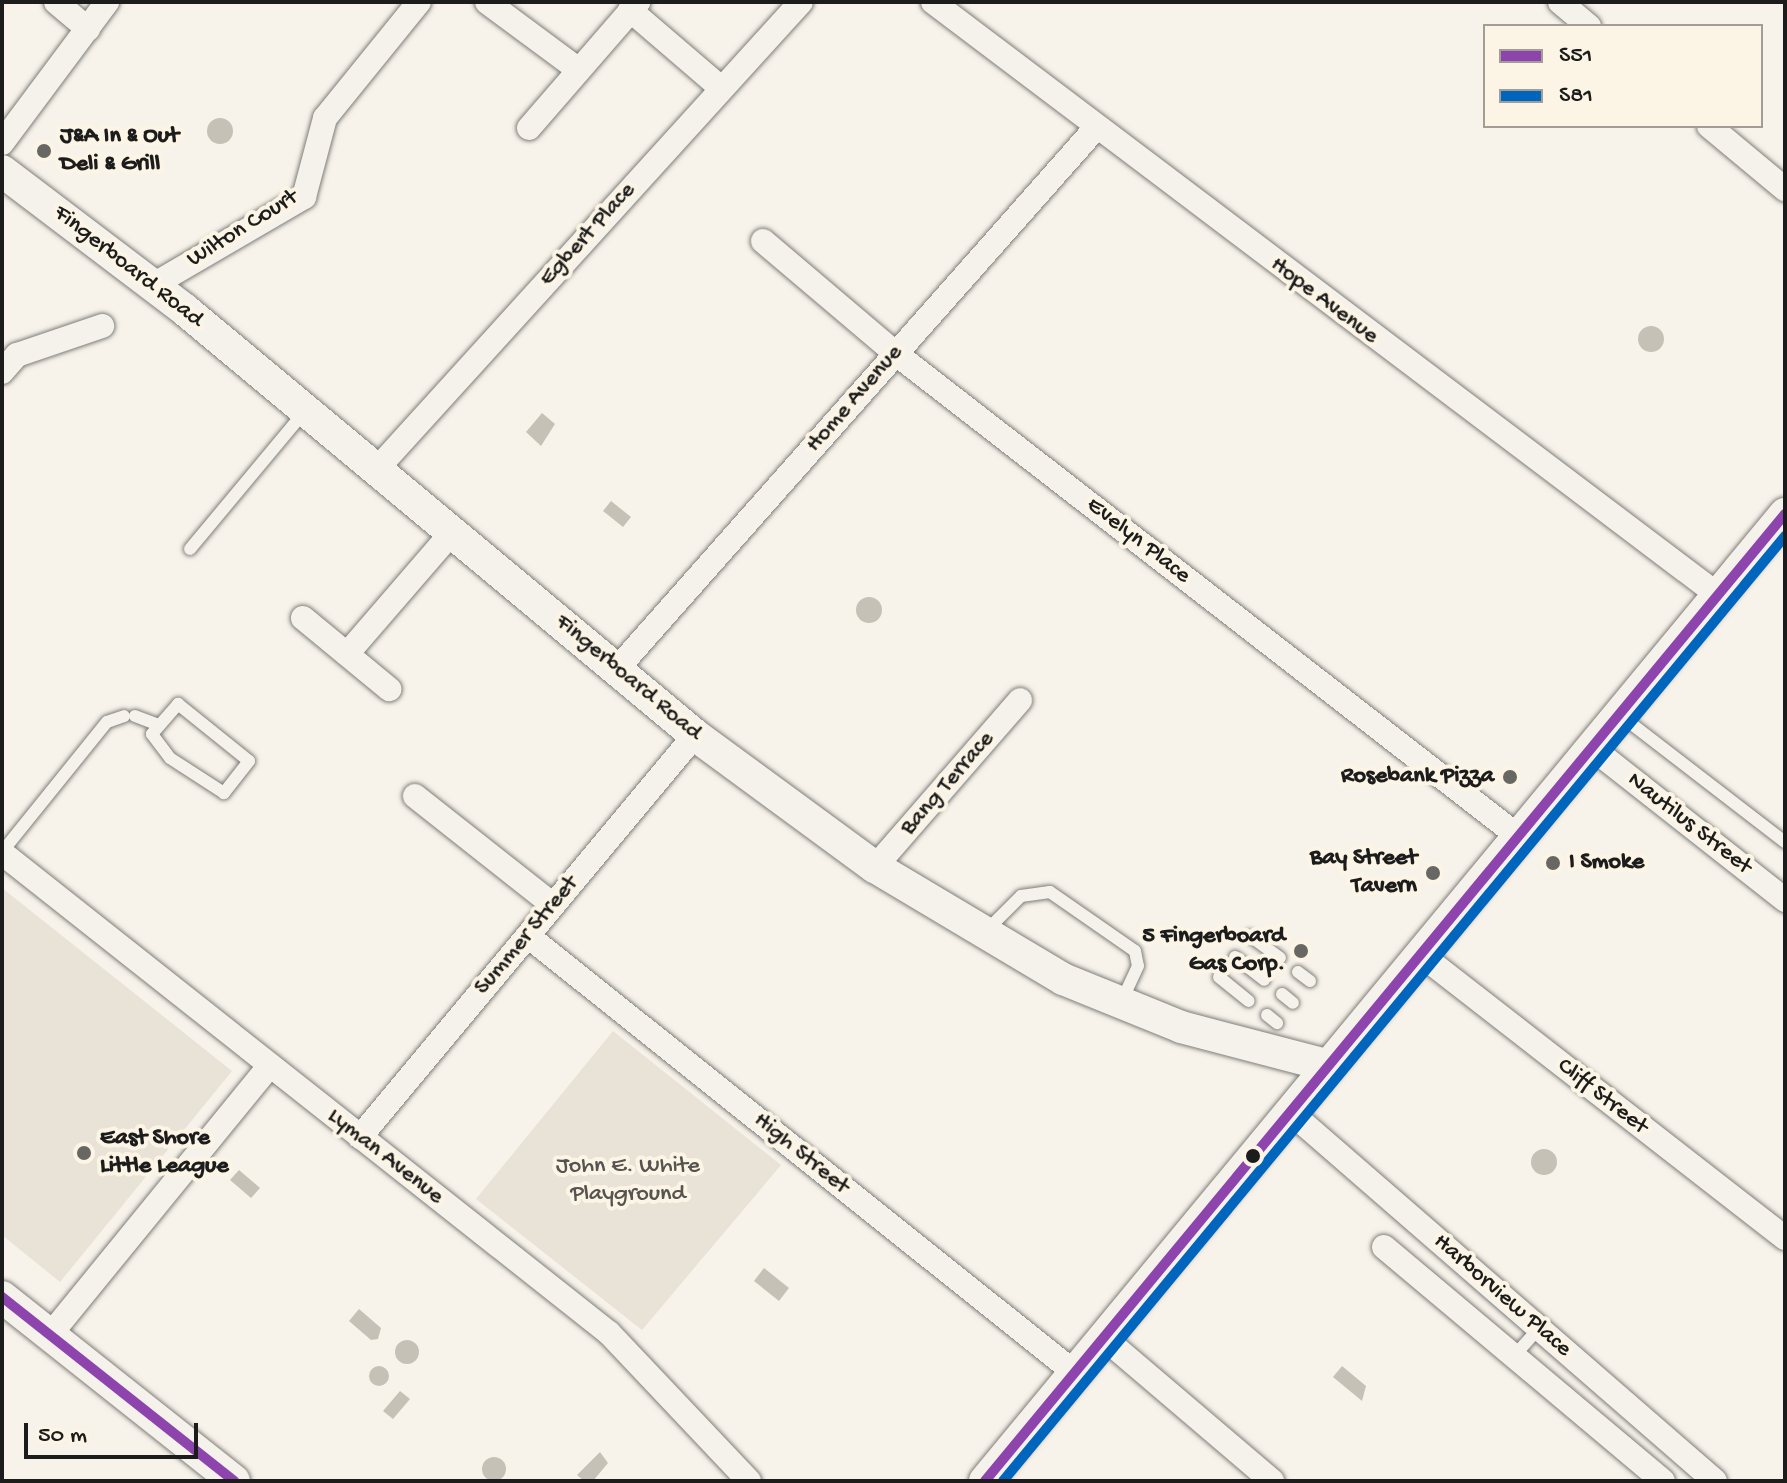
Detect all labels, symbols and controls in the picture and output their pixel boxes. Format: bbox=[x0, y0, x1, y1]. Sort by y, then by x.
legend bbox=[1483, 24, 1763, 128]
text: S51 bbox=[1559, 42, 1592, 71]
text: S81 bbox=[1559, 82, 1593, 111]
place label: J&A In & Out Deli & Grill bbox=[60, 123, 179, 179]
marker: J&A In & Out Deli & Grill bbox=[35, 142, 53, 160]
street label: Egbert Place bbox=[534, 177, 642, 293]
street label: Wilton Court bbox=[182, 184, 304, 274]
street label: Fingerboard Road bbox=[47, 199, 209, 335]
street label: Hope Avenue bbox=[1264, 251, 1384, 351]
street label: Home Avenue bbox=[800, 339, 910, 459]
street label: Evelyn Place bbox=[1080, 491, 1196, 591]
street label: Fingerboard Road bbox=[549, 608, 707, 748]
street label: Bang Terrace bbox=[895, 726, 1001, 842]
place label: Rosebank Pizza bbox=[1341, 763, 1494, 791]
street label: Nautilus Street bbox=[1621, 766, 1757, 882]
marker: Rosebank Pizza bbox=[1501, 768, 1519, 786]
place label: Bay Street Tavern bbox=[1310, 845, 1417, 901]
place label: I Smoke bbox=[1569, 849, 1644, 877]
marker: I Smoke bbox=[1544, 854, 1562, 872]
marker: Bay Street Tavern bbox=[1424, 864, 1442, 882]
street label: Summer Street bbox=[469, 870, 585, 1002]
place label: 5 Fingerboard Gas Corp. bbox=[1142, 923, 1285, 979]
marker: 5 Fingerboard Gas Corp. bbox=[1292, 942, 1310, 960]
street label: Cliff Street bbox=[1551, 1052, 1653, 1142]
street label: Lyman Avenue bbox=[321, 1102, 449, 1212]
street label: High Street bbox=[747, 1107, 855, 1201]
place label: East Shore Little League bbox=[100, 1125, 229, 1181]
marker: East Shore Little League bbox=[75, 1144, 93, 1162]
unlabelled marker bbox=[1245, 1148, 1261, 1164]
park label: John E. White Playground bbox=[556, 1153, 700, 1209]
street label: Harborview Place bbox=[1427, 1228, 1577, 1364]
scale bar bbox=[28, 1407, 202, 1457]
text: 50 m bbox=[38, 1422, 87, 1451]

